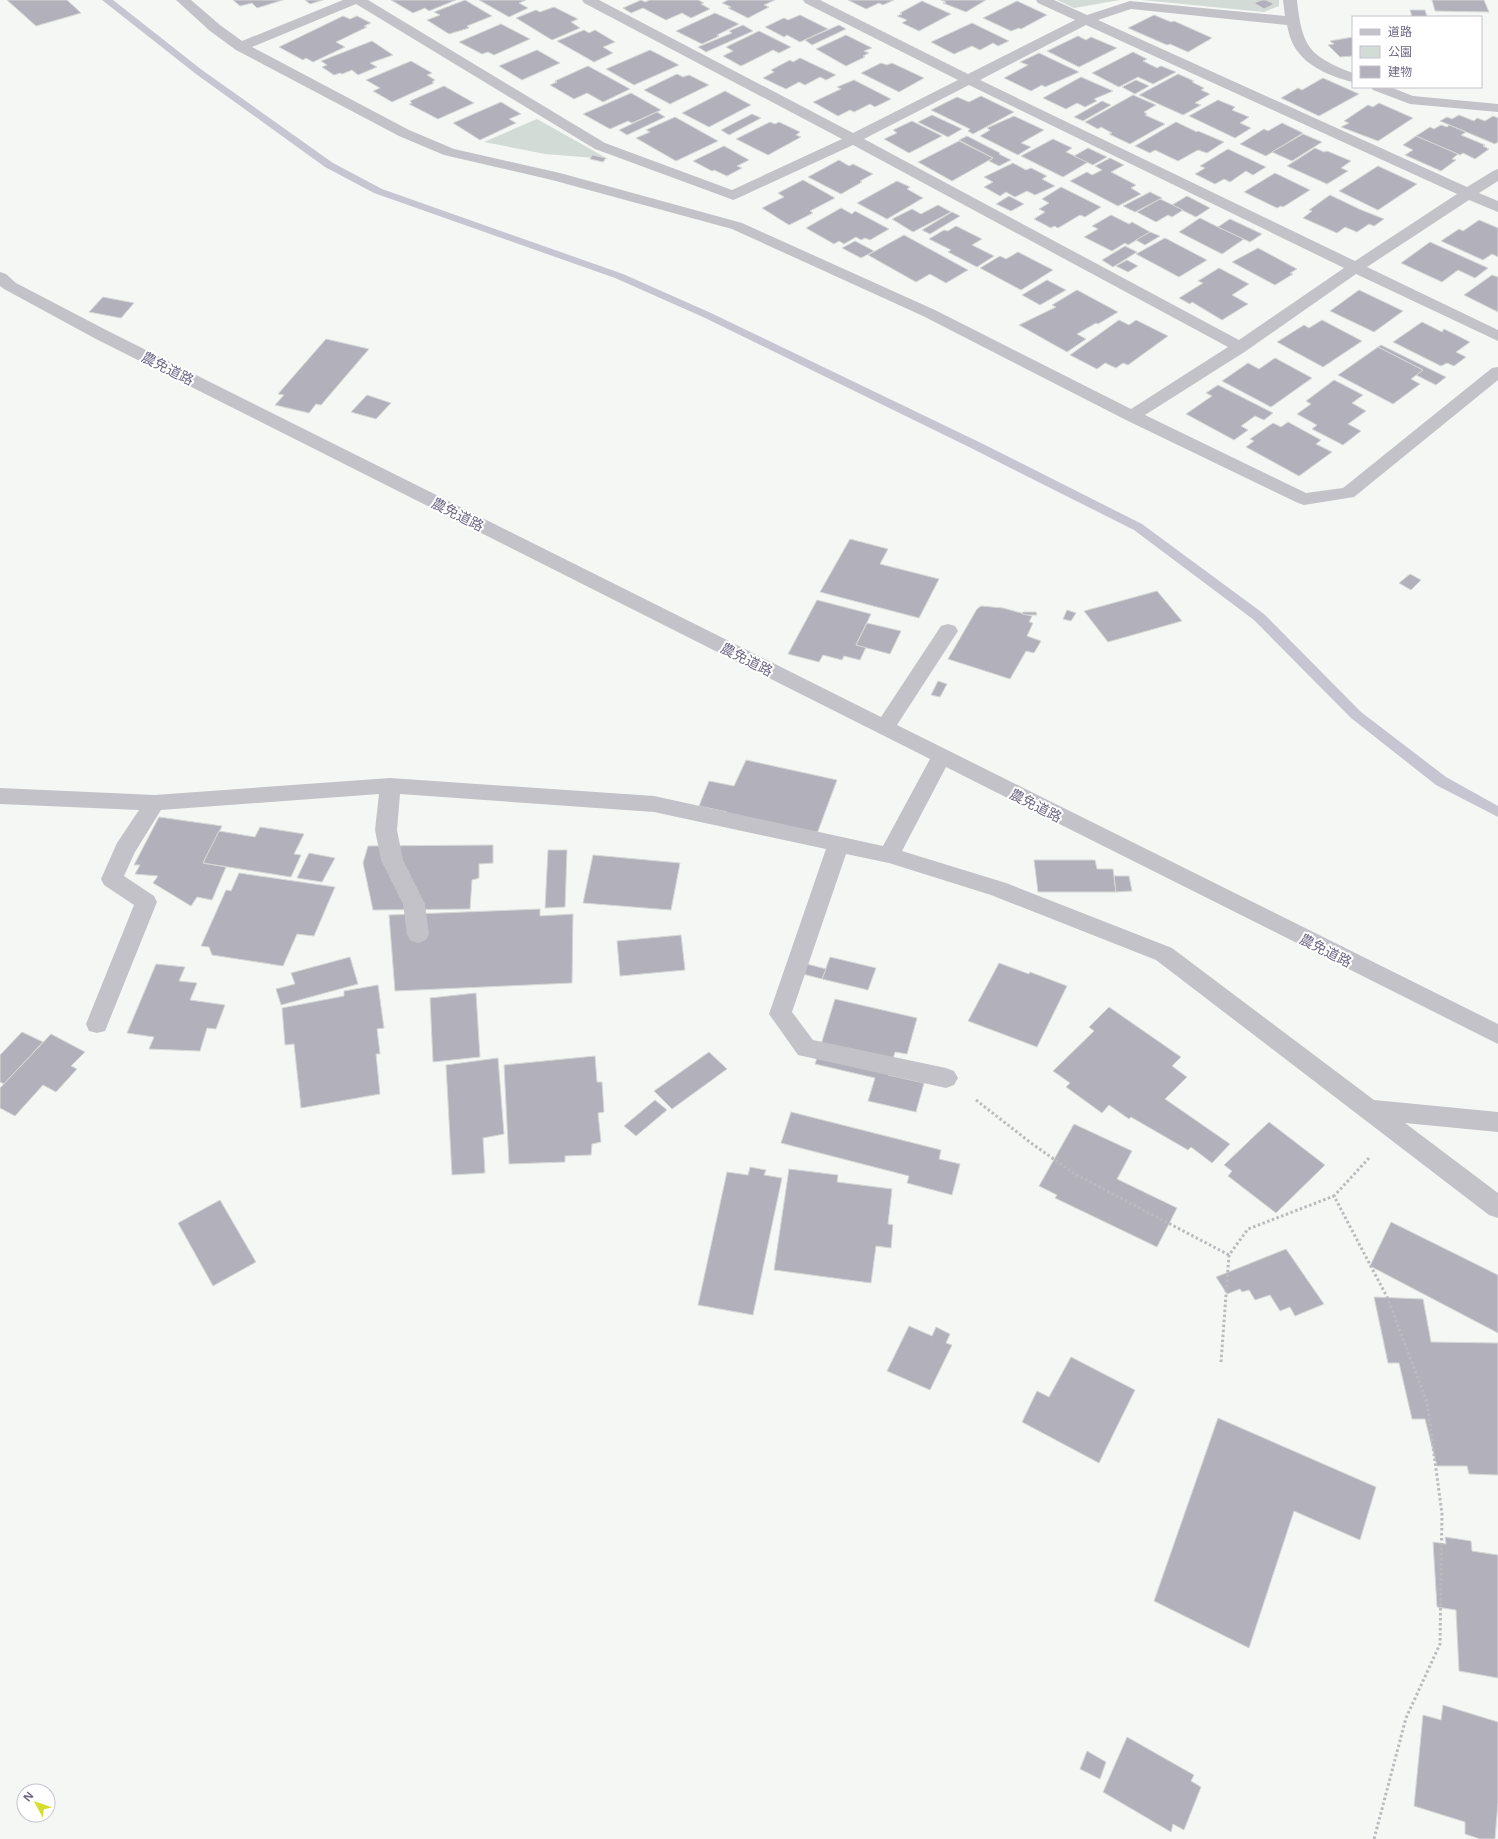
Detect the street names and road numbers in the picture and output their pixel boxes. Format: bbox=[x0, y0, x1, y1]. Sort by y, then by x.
street label: 農免道路 bbox=[139, 347, 197, 389]
street label: 農免道路 bbox=[429, 493, 487, 535]
street label: 農免道路 bbox=[718, 638, 776, 680]
street label: 農免道路 bbox=[1007, 784, 1065, 826]
street label: 農免道路 bbox=[1297, 929, 1355, 971]

